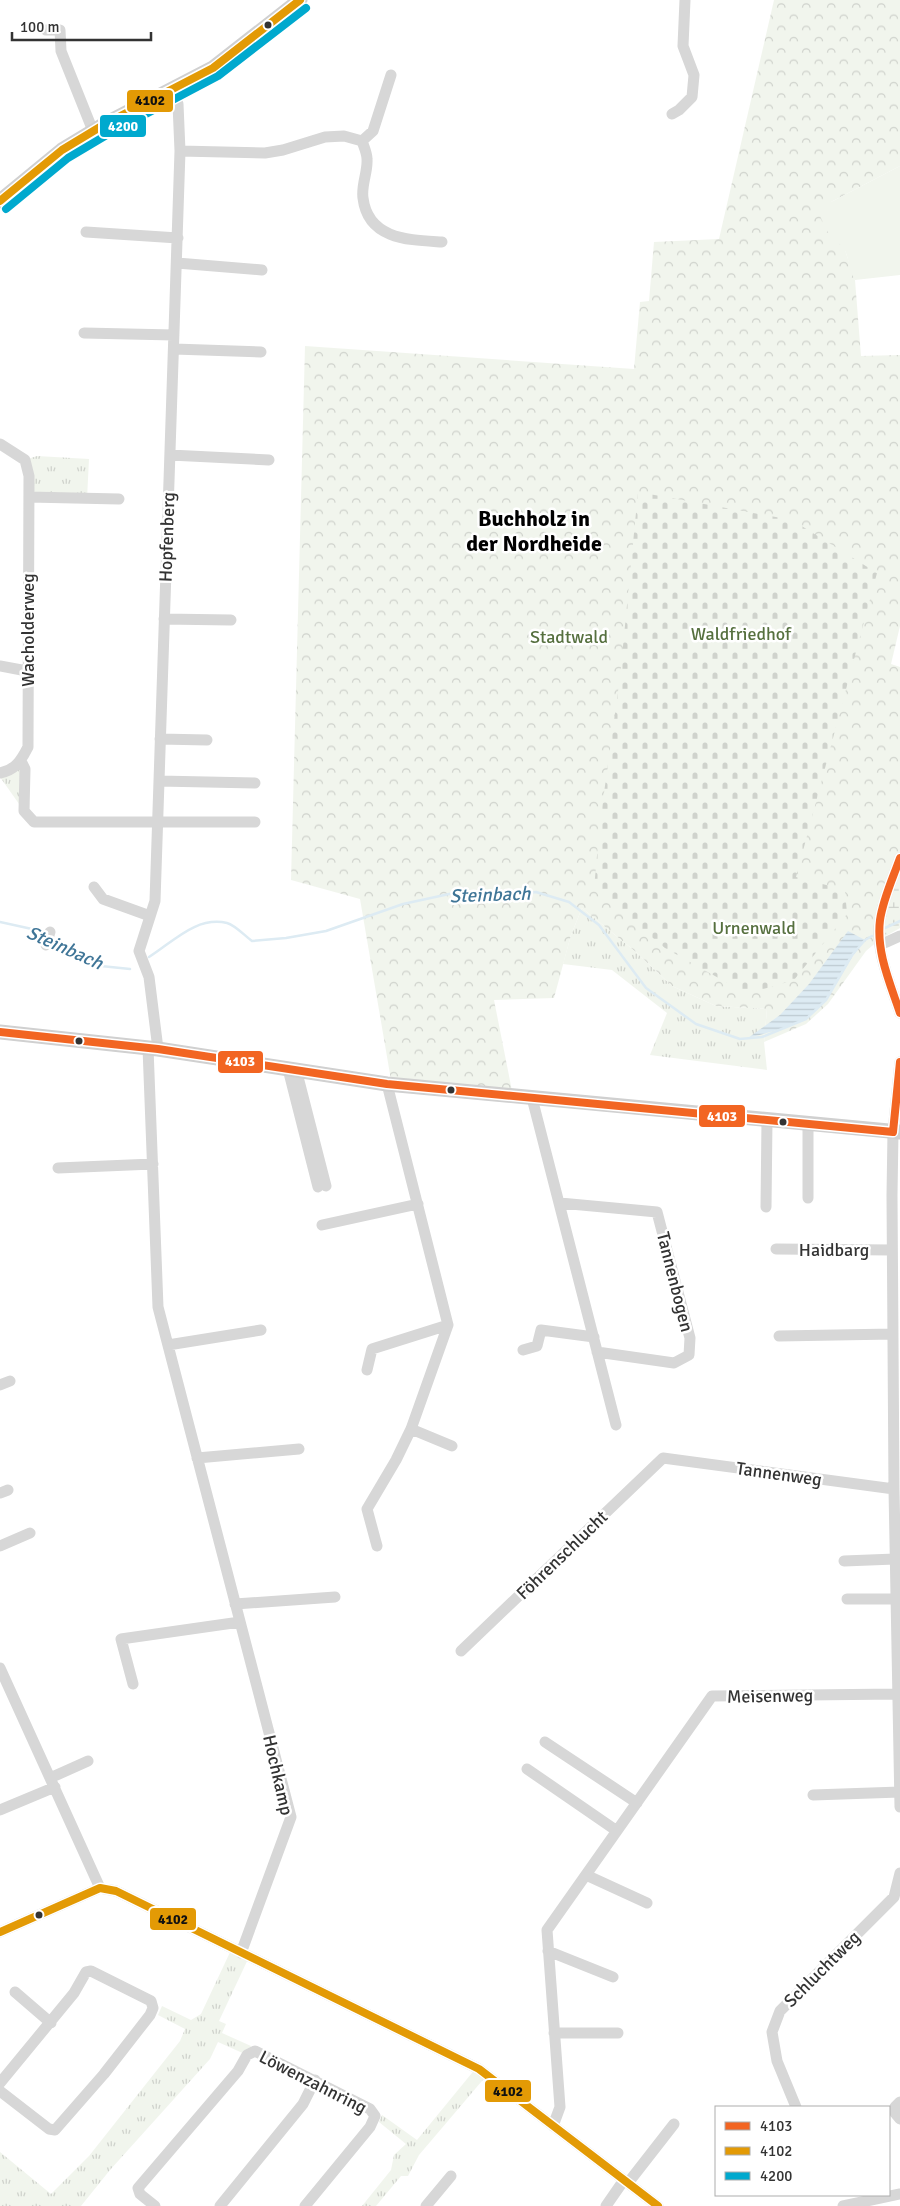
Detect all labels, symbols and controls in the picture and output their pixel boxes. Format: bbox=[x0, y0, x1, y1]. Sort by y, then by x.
scale bar bbox=[12, 10, 151, 42]
text: 100 m bbox=[20, 18, 60, 36]
unlabelled marker bbox=[263, 20, 273, 30]
line badge: 4102 bbox=[126, 89, 174, 113]
text: 4102 bbox=[135, 92, 165, 109]
line badge: 4200 bbox=[99, 114, 147, 138]
text: 4200 bbox=[108, 118, 139, 135]
street label: Hopfenberg bbox=[154, 492, 180, 582]
district label: Buchholz in der Nordheide bbox=[466, 505, 602, 557]
street label: Wacholderweg bbox=[17, 573, 39, 687]
park label: Waldfriedhof bbox=[691, 623, 792, 645]
park label: Stadtwald bbox=[530, 626, 608, 648]
water label: Steinbach bbox=[449, 882, 532, 908]
park label: Urnenwald bbox=[712, 917, 796, 939]
water label: Steinbach bbox=[23, 920, 107, 976]
unlabelled marker bbox=[74, 1036, 84, 1046]
line badge: 4103 bbox=[217, 1050, 264, 1074]
text: 4103 bbox=[225, 1053, 255, 1070]
unlabelled marker bbox=[446, 1085, 456, 1095]
line badge: 4103 bbox=[698, 1104, 746, 1128]
text: 4103 bbox=[707, 1108, 737, 1125]
unlabelled marker bbox=[778, 1117, 788, 1127]
street label: Tannenbogen bbox=[652, 1230, 698, 1334]
street label: Haidbarg bbox=[799, 1239, 869, 1261]
street label: Tannenweg bbox=[735, 1457, 823, 1491]
street label: Föhrenschlucht bbox=[512, 1506, 612, 1604]
street label: Meisenweg bbox=[727, 1684, 813, 1708]
street label: Hochkamp bbox=[258, 1733, 298, 1817]
line badge: 4102 bbox=[149, 1907, 197, 1931]
unlabelled marker bbox=[34, 1910, 44, 1920]
text: 4102 bbox=[158, 1911, 188, 1928]
street label: Schluchtweg bbox=[779, 1926, 865, 2012]
street label: Löwenzahnring bbox=[256, 2045, 370, 2119]
line badge: 4102 bbox=[484, 2079, 532, 2103]
text: 4102 bbox=[493, 2083, 523, 2100]
legend bbox=[715, 2106, 890, 2196]
text: 4103 bbox=[760, 2117, 792, 2135]
text: 4102 bbox=[760, 2142, 792, 2160]
text: 4200 bbox=[760, 2167, 792, 2185]

